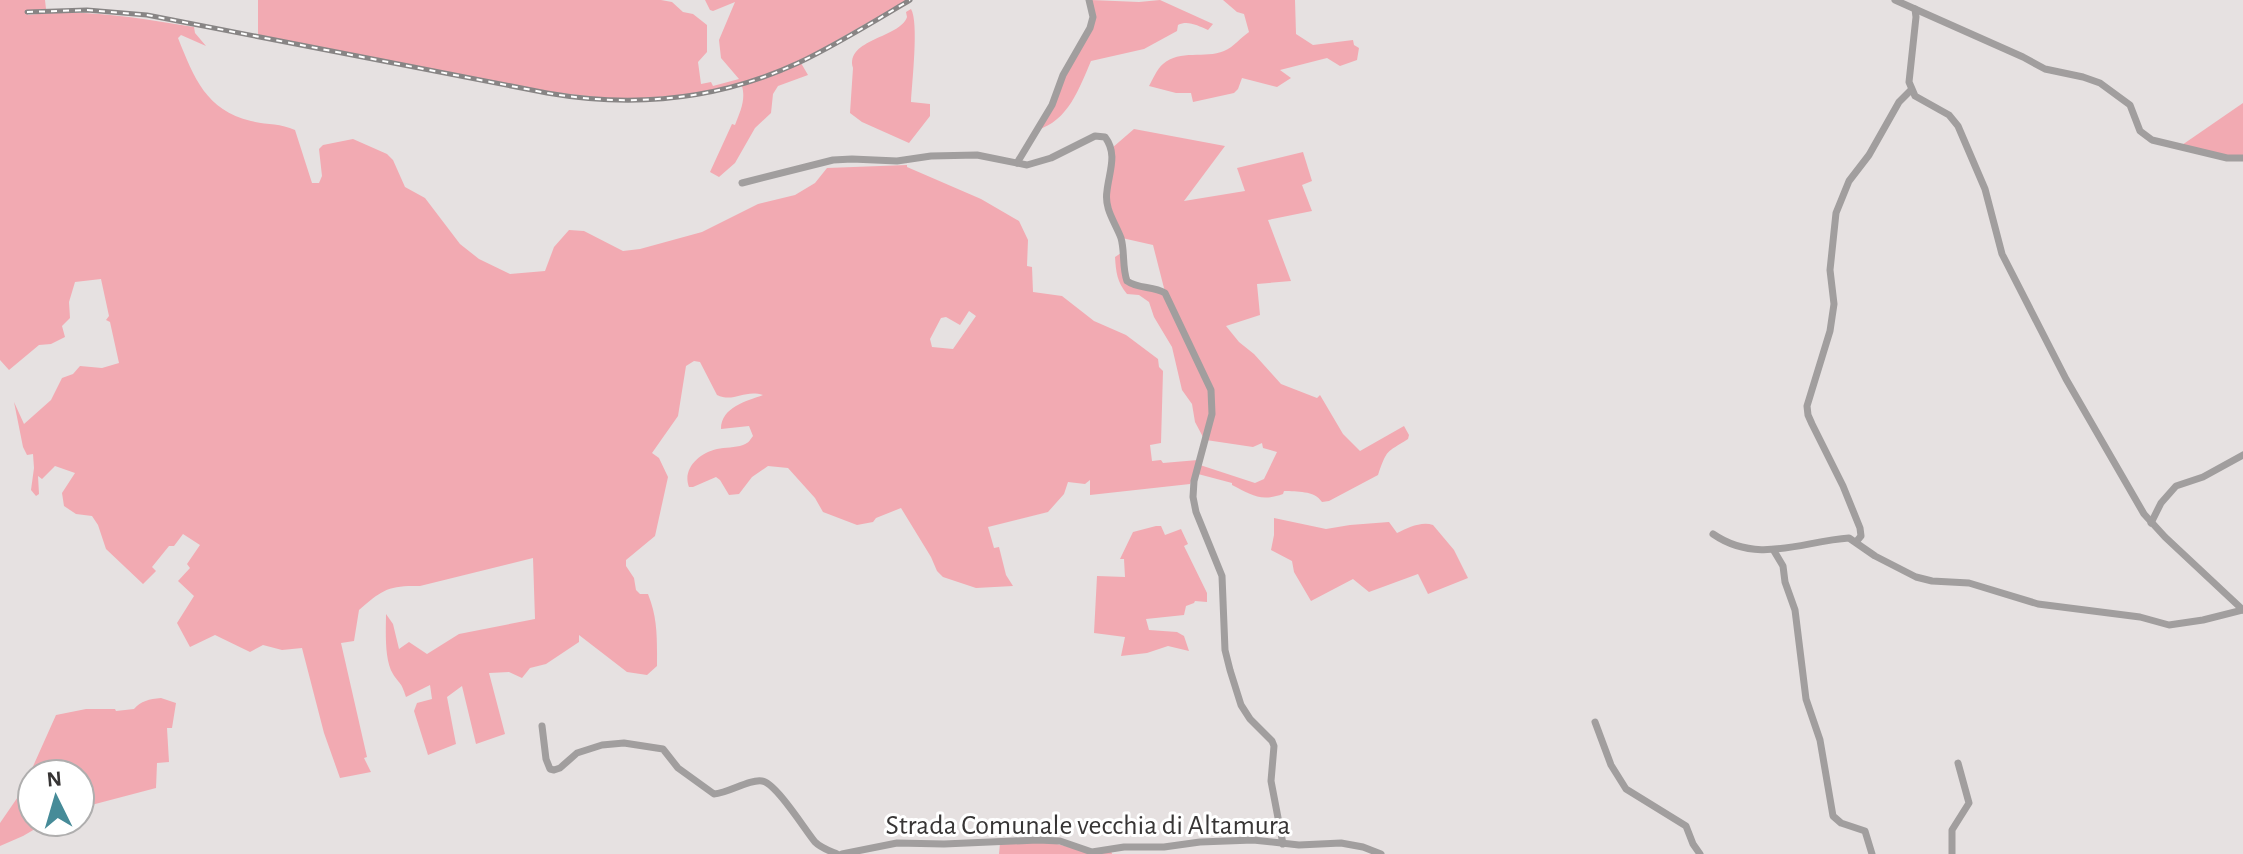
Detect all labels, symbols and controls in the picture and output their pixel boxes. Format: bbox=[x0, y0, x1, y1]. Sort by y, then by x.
north arrow bbox=[16, 758, 96, 838]
text: N bbox=[46, 767, 63, 791]
street label: Strada Comunale vecchia di Altamura bbox=[885, 812, 1291, 840]

